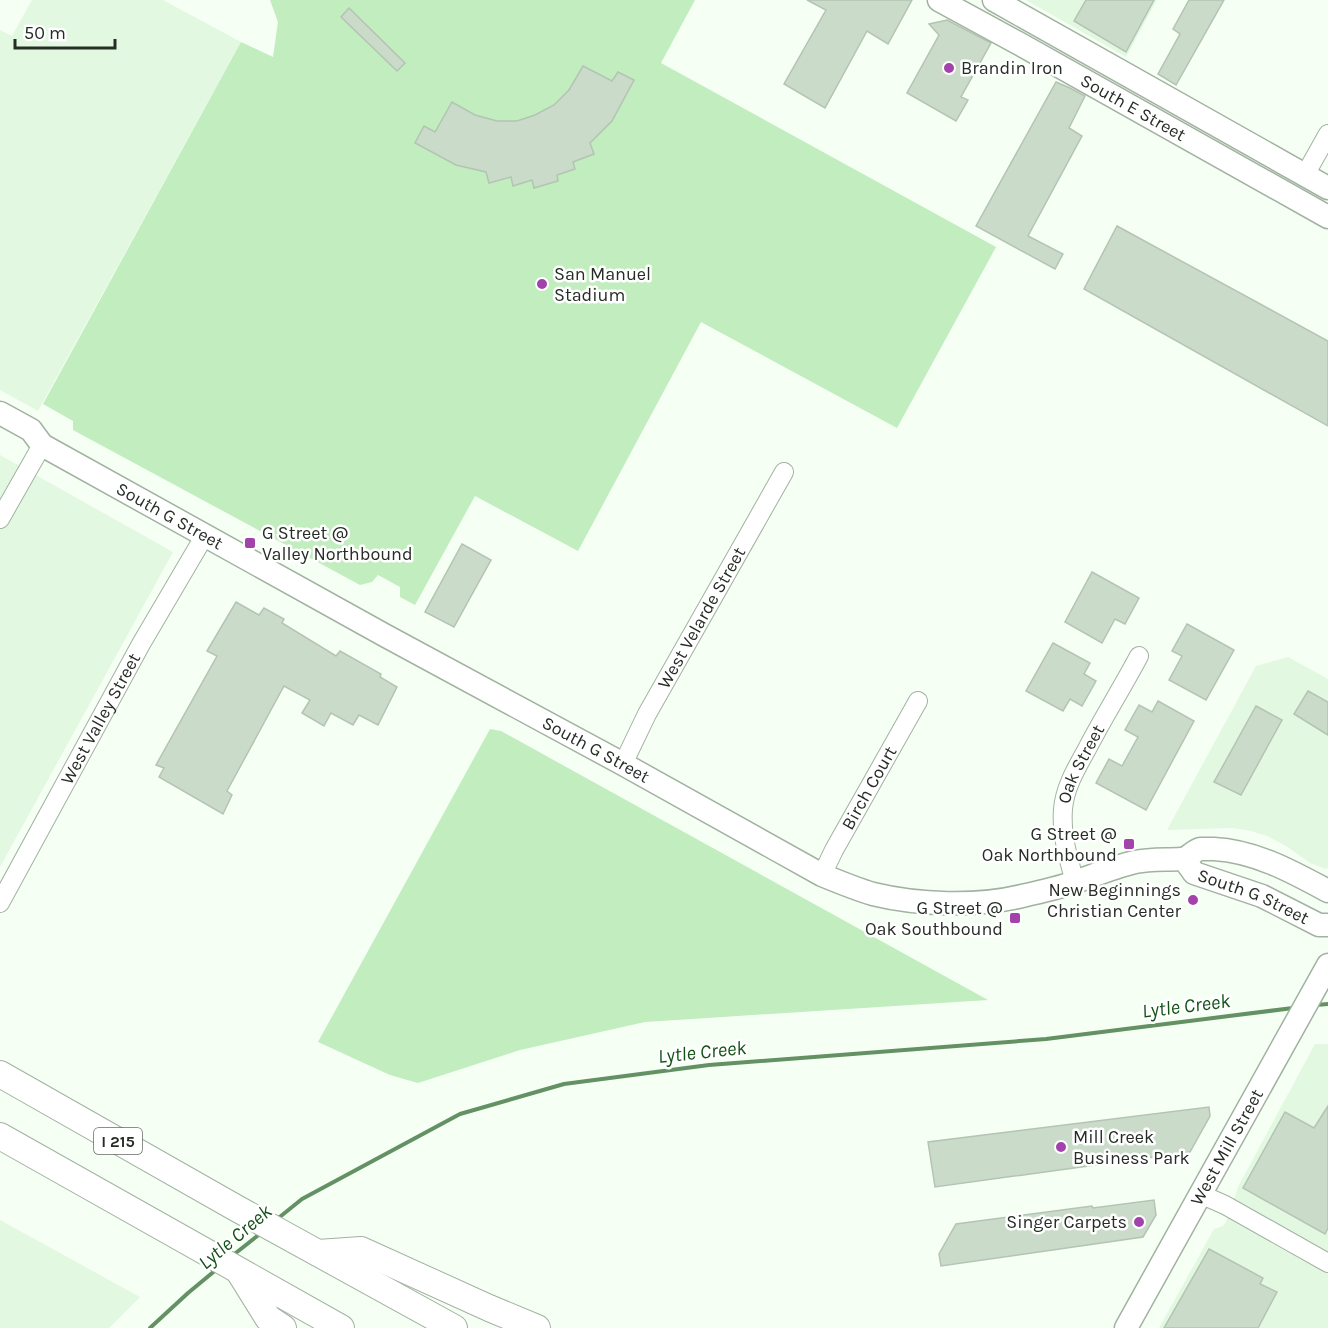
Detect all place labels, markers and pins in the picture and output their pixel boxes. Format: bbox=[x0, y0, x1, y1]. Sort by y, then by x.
place label: Brandin Iron bbox=[961, 57, 1063, 79]
marker: Brandin Iron bbox=[942, 61, 956, 75]
place label: San Manuel Stadium bbox=[554, 263, 651, 306]
marker: San Manuel Stadium bbox=[535, 277, 549, 291]
place label: G Street @ Valley Northbound bbox=[262, 522, 413, 565]
marker: G Street @ Valley Northbound bbox=[243, 536, 257, 550]
place label: G Street @ Oak Northbound bbox=[982, 823, 1117, 866]
marker: G Street @ Oak Northbound bbox=[1122, 837, 1136, 851]
place label: New Beginnings Christian Center bbox=[1047, 879, 1181, 922]
marker: New Beginnings Christian Center bbox=[1186, 893, 1200, 907]
place label: G Street @ Oak Southbound bbox=[865, 897, 1003, 940]
marker: G Street @ Oak Southbound bbox=[1008, 911, 1022, 925]
place label: Mill Creek Business Park bbox=[1073, 1126, 1190, 1169]
marker: Mill Creek Business Park bbox=[1054, 1140, 1068, 1154]
place label: Singer Carpets bbox=[1006, 1211, 1127, 1233]
marker: Singer Carpets bbox=[1132, 1215, 1146, 1229]

